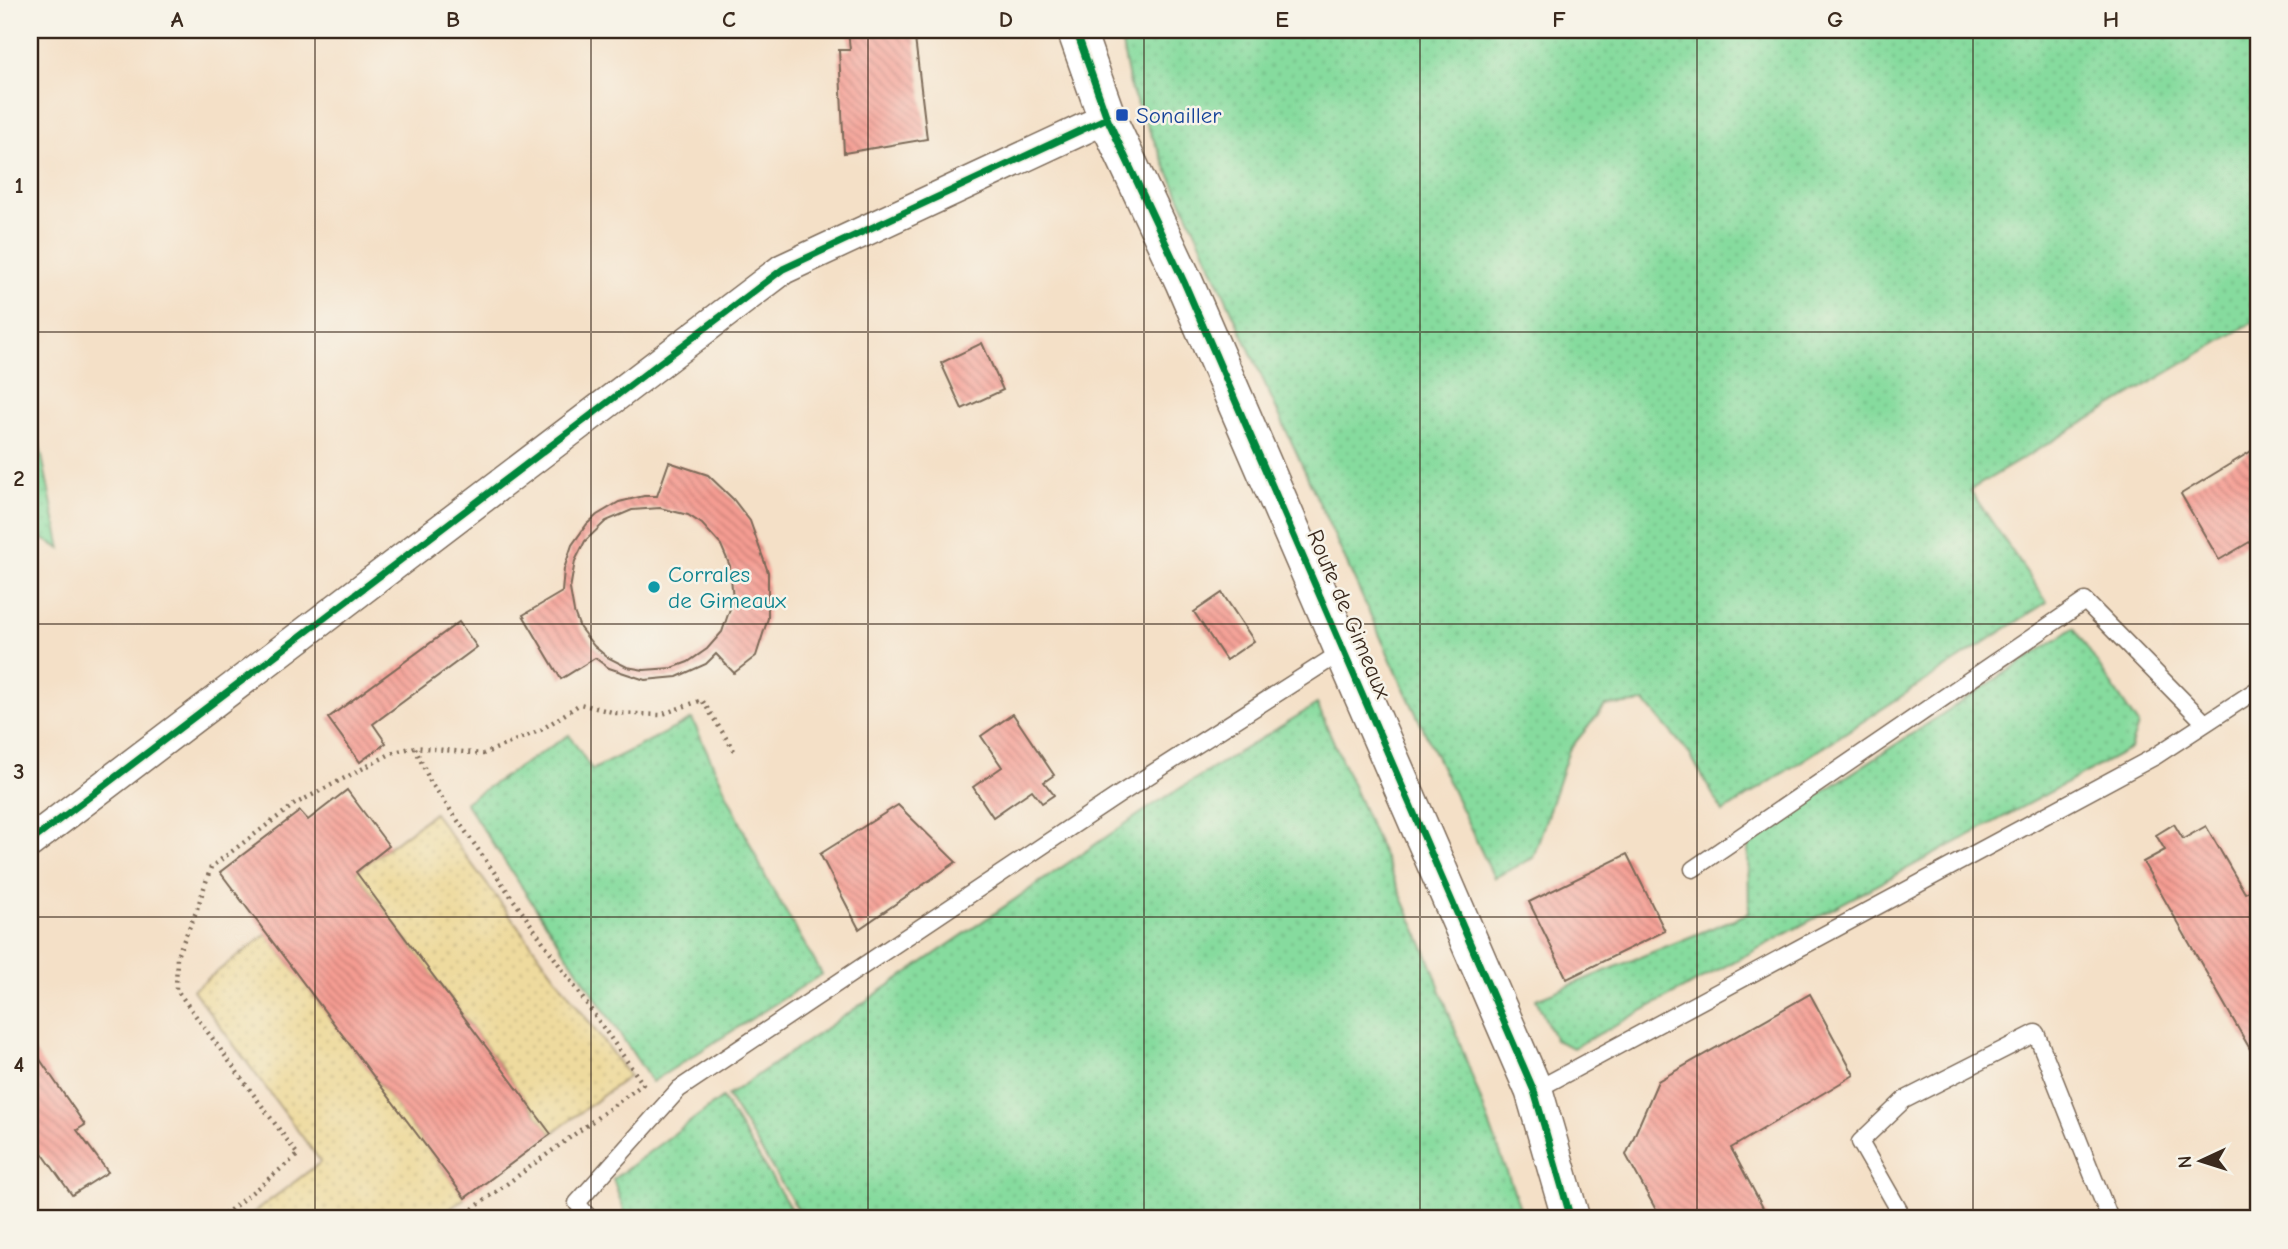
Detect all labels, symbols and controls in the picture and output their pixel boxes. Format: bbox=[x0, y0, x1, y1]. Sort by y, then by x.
text: A bbox=[171, 6, 184, 33]
text: B bbox=[446, 6, 460, 33]
text: C bbox=[722, 6, 736, 33]
text: D bbox=[999, 6, 1013, 33]
text: E bbox=[1275, 6, 1289, 33]
text: F bbox=[1552, 6, 1566, 33]
text: G bbox=[1827, 6, 1843, 33]
text: H bbox=[2103, 6, 2119, 33]
place label: Sonailler bbox=[1136, 102, 1222, 129]
marker: Sonailler bbox=[1114, 107, 1130, 123]
text: 1 bbox=[14, 172, 24, 199]
text: 2 bbox=[13, 465, 25, 492]
street label: Route de Gimeaux bbox=[1301, 526, 1397, 702]
place label: Corrales de Gimeaux bbox=[668, 561, 786, 614]
marker: Corrales de Gimeaux bbox=[646, 579, 662, 595]
text: 3 bbox=[13, 758, 25, 785]
text: 4 bbox=[14, 1051, 25, 1078]
north arrow bbox=[2166, 1126, 2236, 1196]
text: N bbox=[2174, 1155, 2196, 1169]

